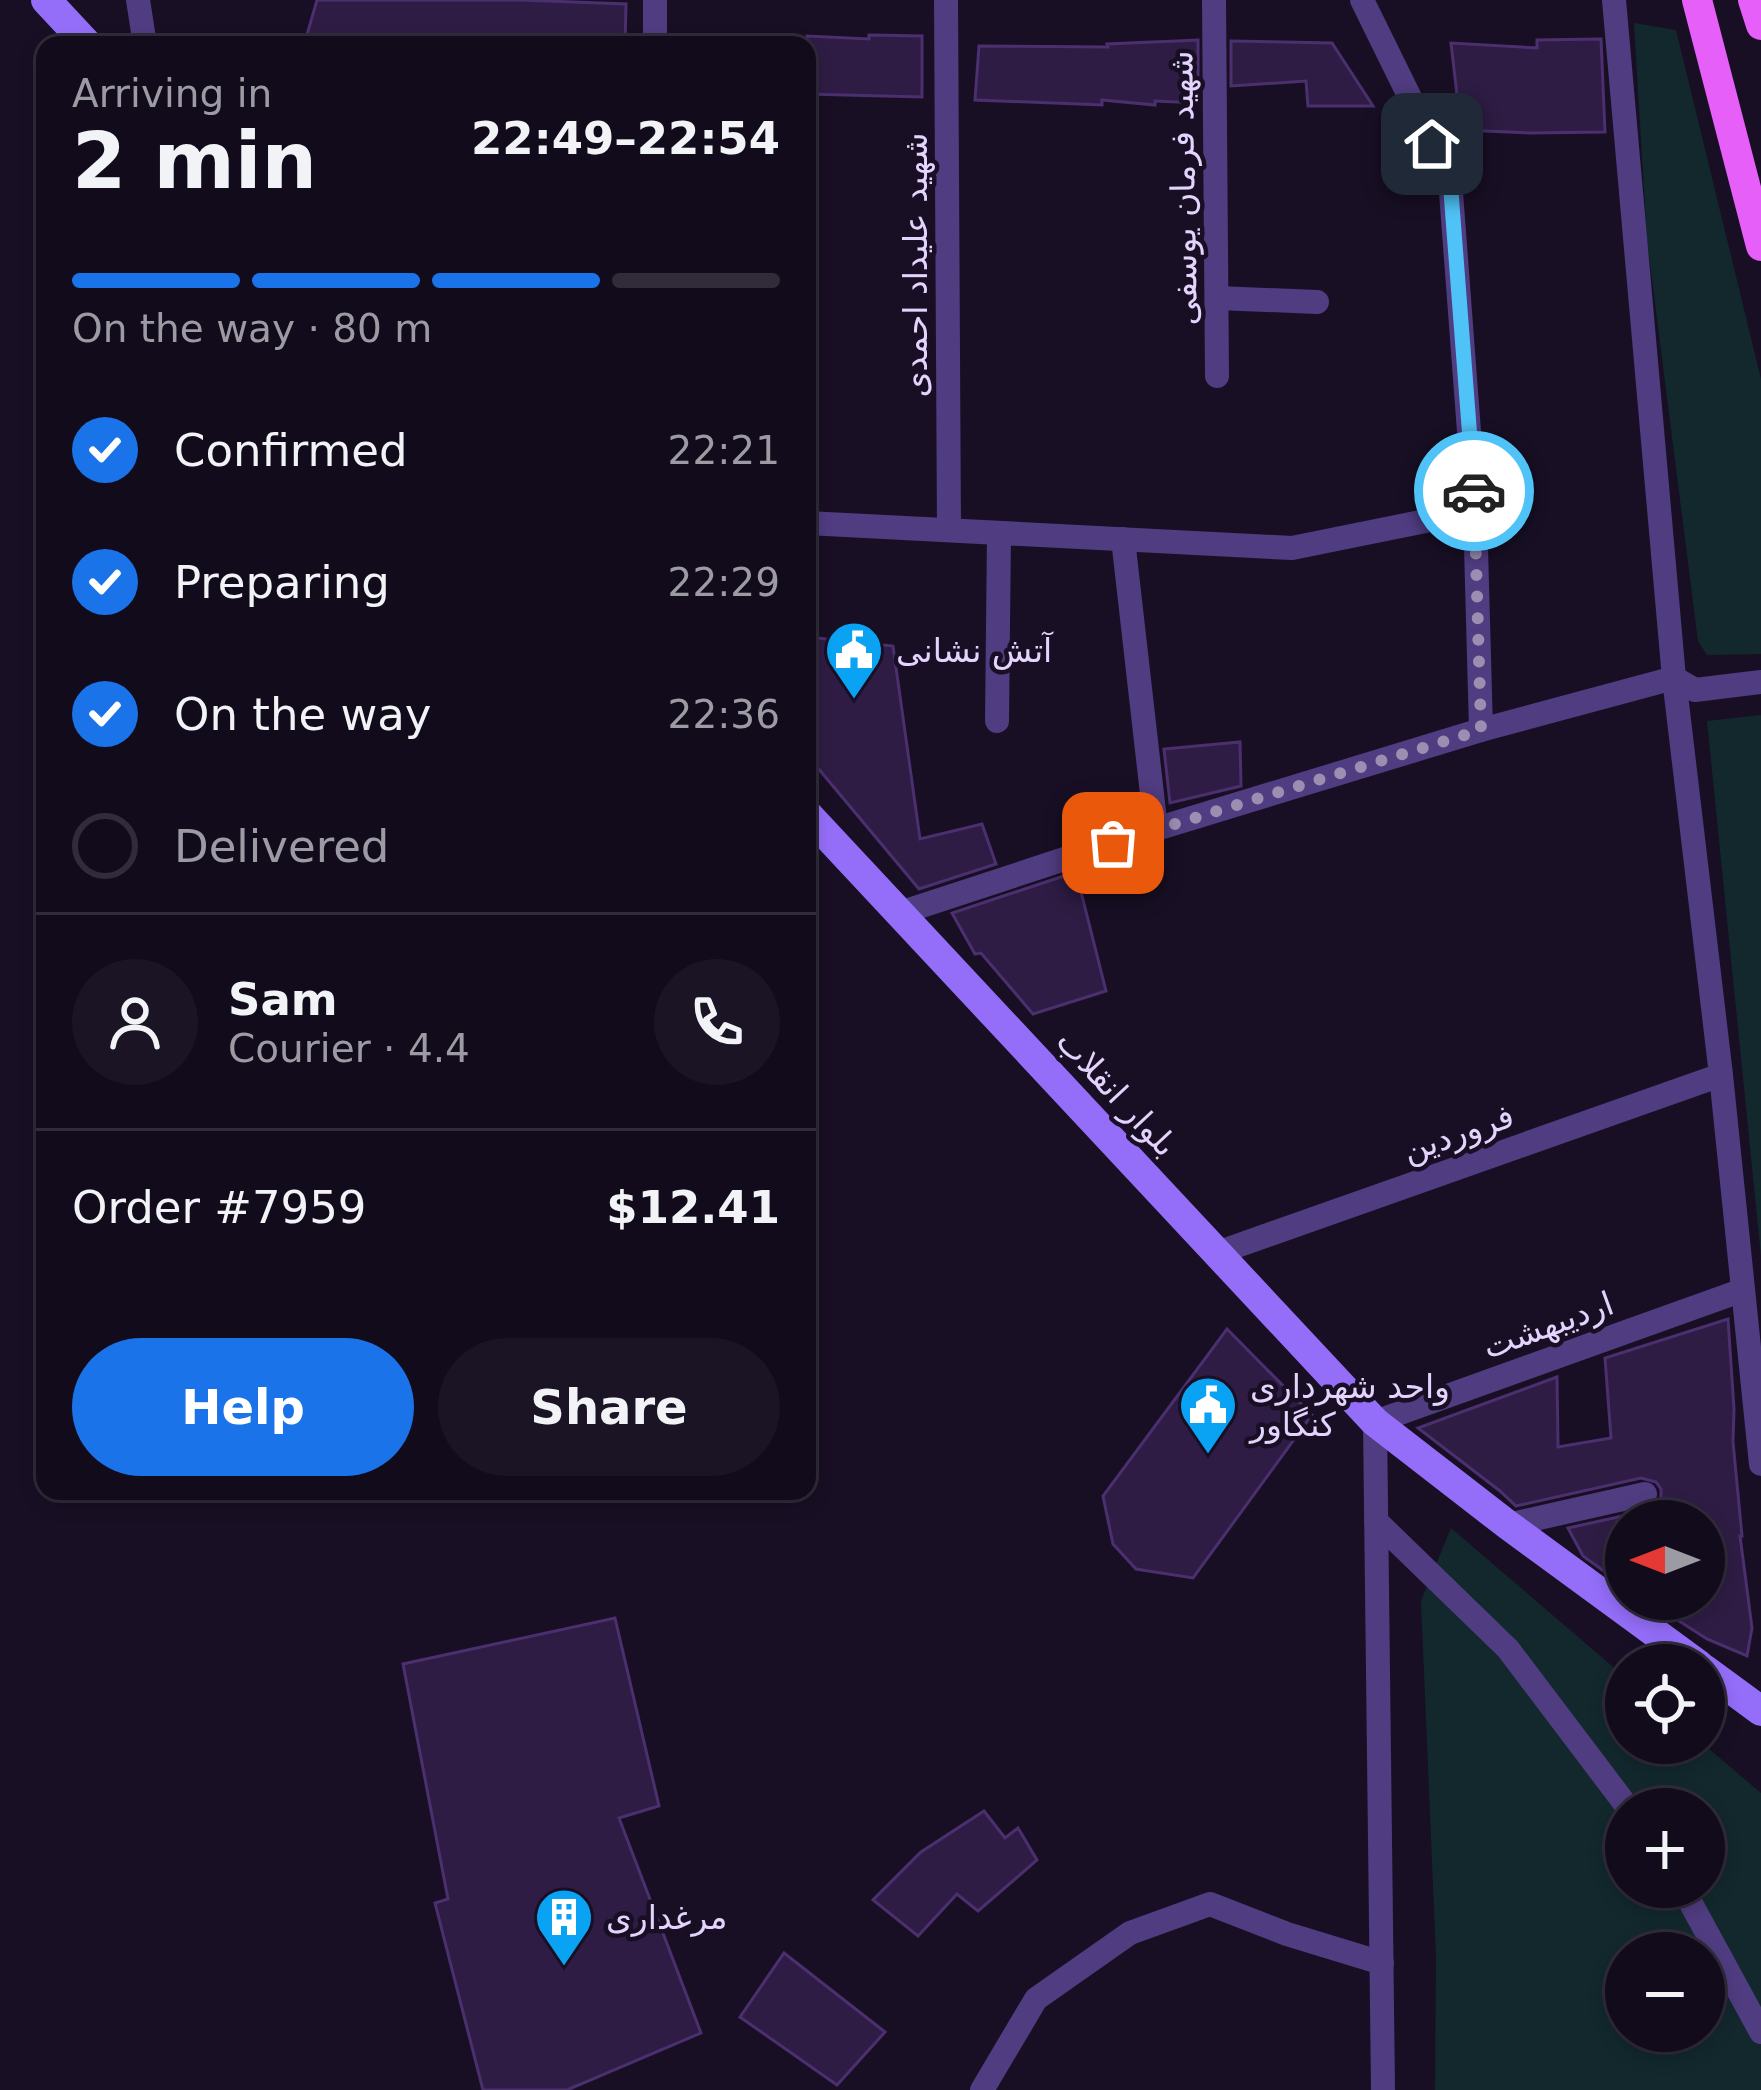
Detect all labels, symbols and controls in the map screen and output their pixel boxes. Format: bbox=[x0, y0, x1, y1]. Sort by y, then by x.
street label: شهید فرمان یوسفی bbox=[1161, 50, 1205, 326]
text: Arriving in bbox=[72, 71, 272, 116]
pin bbox=[1381, 93, 1483, 195]
icon: home bbox=[1399, 111, 1465, 177]
text: 22:49–22:54 bbox=[471, 112, 780, 165]
text: 2 min bbox=[72, 116, 317, 206]
street label: شهید علیداد احمدی bbox=[896, 133, 935, 397]
text: On the way · 80 m bbox=[72, 306, 432, 351]
icon: check bbox=[72, 417, 138, 483]
text: Confirmed bbox=[174, 424, 408, 477]
text: 22:21 bbox=[668, 428, 780, 473]
courier bbox=[1414, 431, 1534, 551]
icon: car bbox=[1441, 458, 1507, 524]
icon: check bbox=[72, 549, 138, 615]
text: Preparing bbox=[174, 556, 390, 609]
text: 22:29 bbox=[668, 560, 780, 605]
public building icon: آتش نشانی bbox=[823, 619, 885, 701]
place label: آتش نشانی bbox=[896, 631, 1054, 670]
icon: check bbox=[72, 681, 138, 747]
text: On the way bbox=[174, 688, 431, 741]
text: 22:36 bbox=[668, 692, 780, 737]
pin bbox=[1062, 792, 1164, 894]
icon: bag bbox=[1080, 810, 1146, 876]
text: Delivered bbox=[174, 820, 389, 873]
button: person bbox=[72, 959, 198, 1085]
button: phone bbox=[654, 959, 780, 1085]
text: Sam bbox=[228, 973, 338, 1026]
street label: بلوار انقلاب bbox=[1049, 1022, 1185, 1164]
text: Courier · 4.4 bbox=[228, 1026, 470, 1071]
street label: فروردین bbox=[1397, 1096, 1519, 1170]
text: Order #7959 bbox=[72, 1181, 366, 1234]
text: $12.41 bbox=[606, 1181, 780, 1234]
street label: اردیبهشت bbox=[1477, 1283, 1619, 1367]
button: Help bbox=[72, 1338, 414, 1476]
button: Share bbox=[438, 1338, 780, 1476]
place label: واحد شهرداری کنگاور bbox=[1248, 1367, 1450, 1444]
public building icon: واحد شهرداری کنگاور bbox=[1177, 1374, 1239, 1456]
north arrow bbox=[1605, 1500, 1725, 1620]
map controls bbox=[1605, 1500, 1725, 2052]
button: locate bbox=[1605, 1644, 1725, 1764]
button: + bbox=[1605, 1788, 1725, 1908]
building icon: مرغداری bbox=[533, 1886, 595, 1968]
place label: مرغداری bbox=[606, 1898, 727, 1937]
button: − bbox=[1605, 1932, 1725, 2052]

